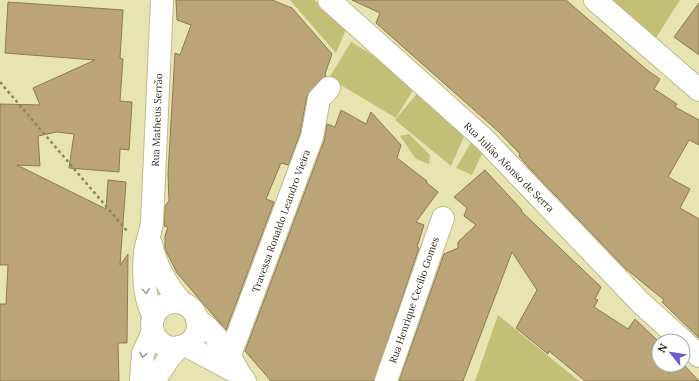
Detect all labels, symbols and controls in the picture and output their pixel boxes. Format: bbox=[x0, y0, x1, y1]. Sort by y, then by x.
street label: Rua Matheus Serrão bbox=[149, 73, 165, 167]
street label: Rua Julião Afonso de Serra bbox=[461, 119, 557, 215]
street label: Travessa Ronaldo Leandro Vieira bbox=[249, 148, 313, 294]
street label: Rua Henrique Cecílio Gomes bbox=[386, 235, 442, 365]
one-way arrow bbox=[141, 288, 150, 294]
north arrow bbox=[651, 333, 691, 373]
text: N bbox=[654, 340, 671, 355]
one-way arrow bbox=[140, 352, 148, 359]

